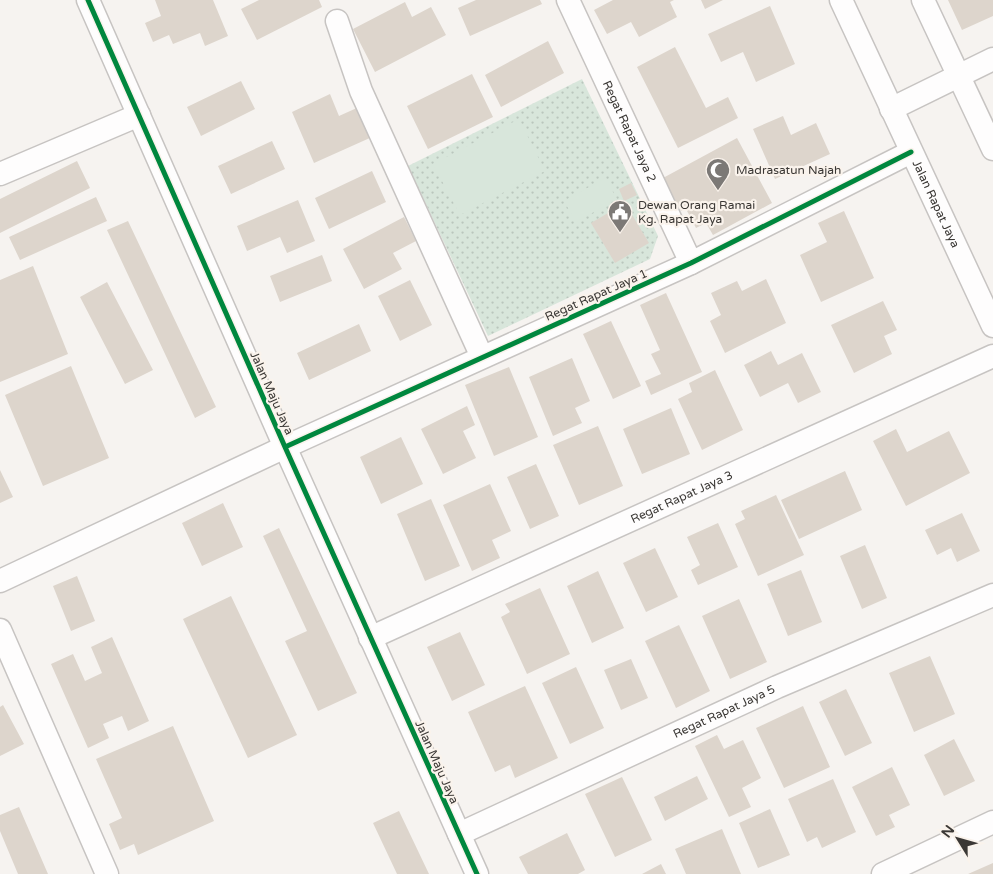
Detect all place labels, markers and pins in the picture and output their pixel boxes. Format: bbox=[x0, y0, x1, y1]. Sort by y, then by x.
mosque icon: Madrasatun Najah bbox=[705, 157, 731, 191]
place label: Madrasatun Najah bbox=[736, 163, 841, 177]
place label: Dewan Orang Ramai Kg. Rapat Jaya bbox=[638, 198, 755, 226]
public building icon: Dewan Orang Ramai Kg. Rapat Jaya bbox=[607, 199, 633, 233]

